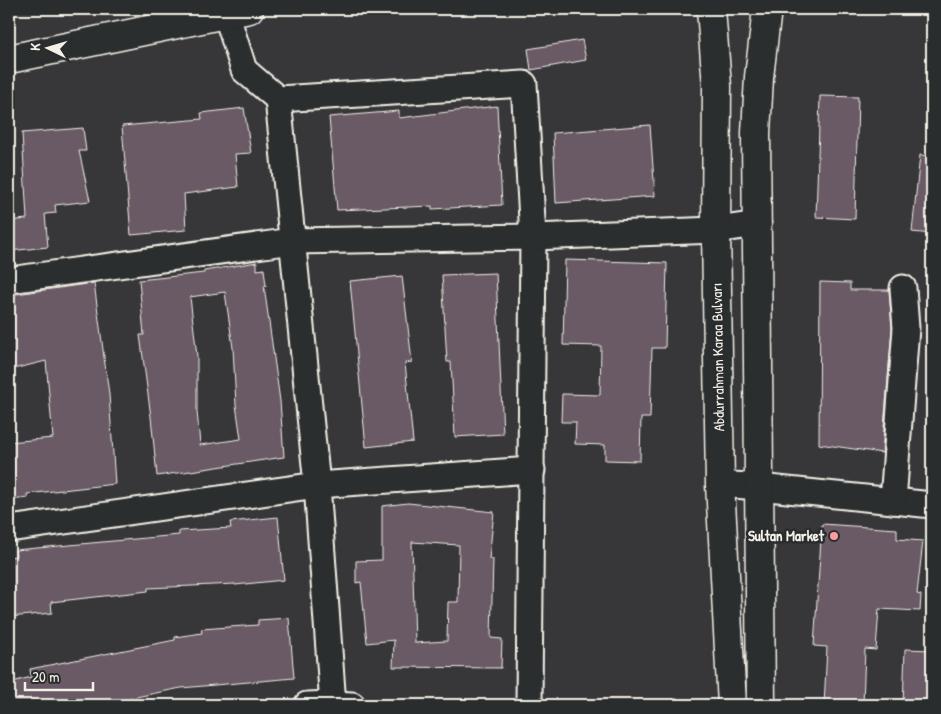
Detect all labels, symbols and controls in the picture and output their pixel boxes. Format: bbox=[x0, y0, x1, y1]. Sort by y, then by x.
north arrow bbox=[22, 22, 72, 72]
text: K bbox=[25, 42, 44, 51]
street label: Abdurrahman Karaa Bulvarı bbox=[706, 282, 729, 432]
place label: Sultan Market bbox=[748, 525, 825, 546]
marker: Sultan Market bbox=[828, 530, 840, 542]
scale bar bbox=[25, 659, 92, 691]
text: 20 m bbox=[32, 666, 59, 687]

